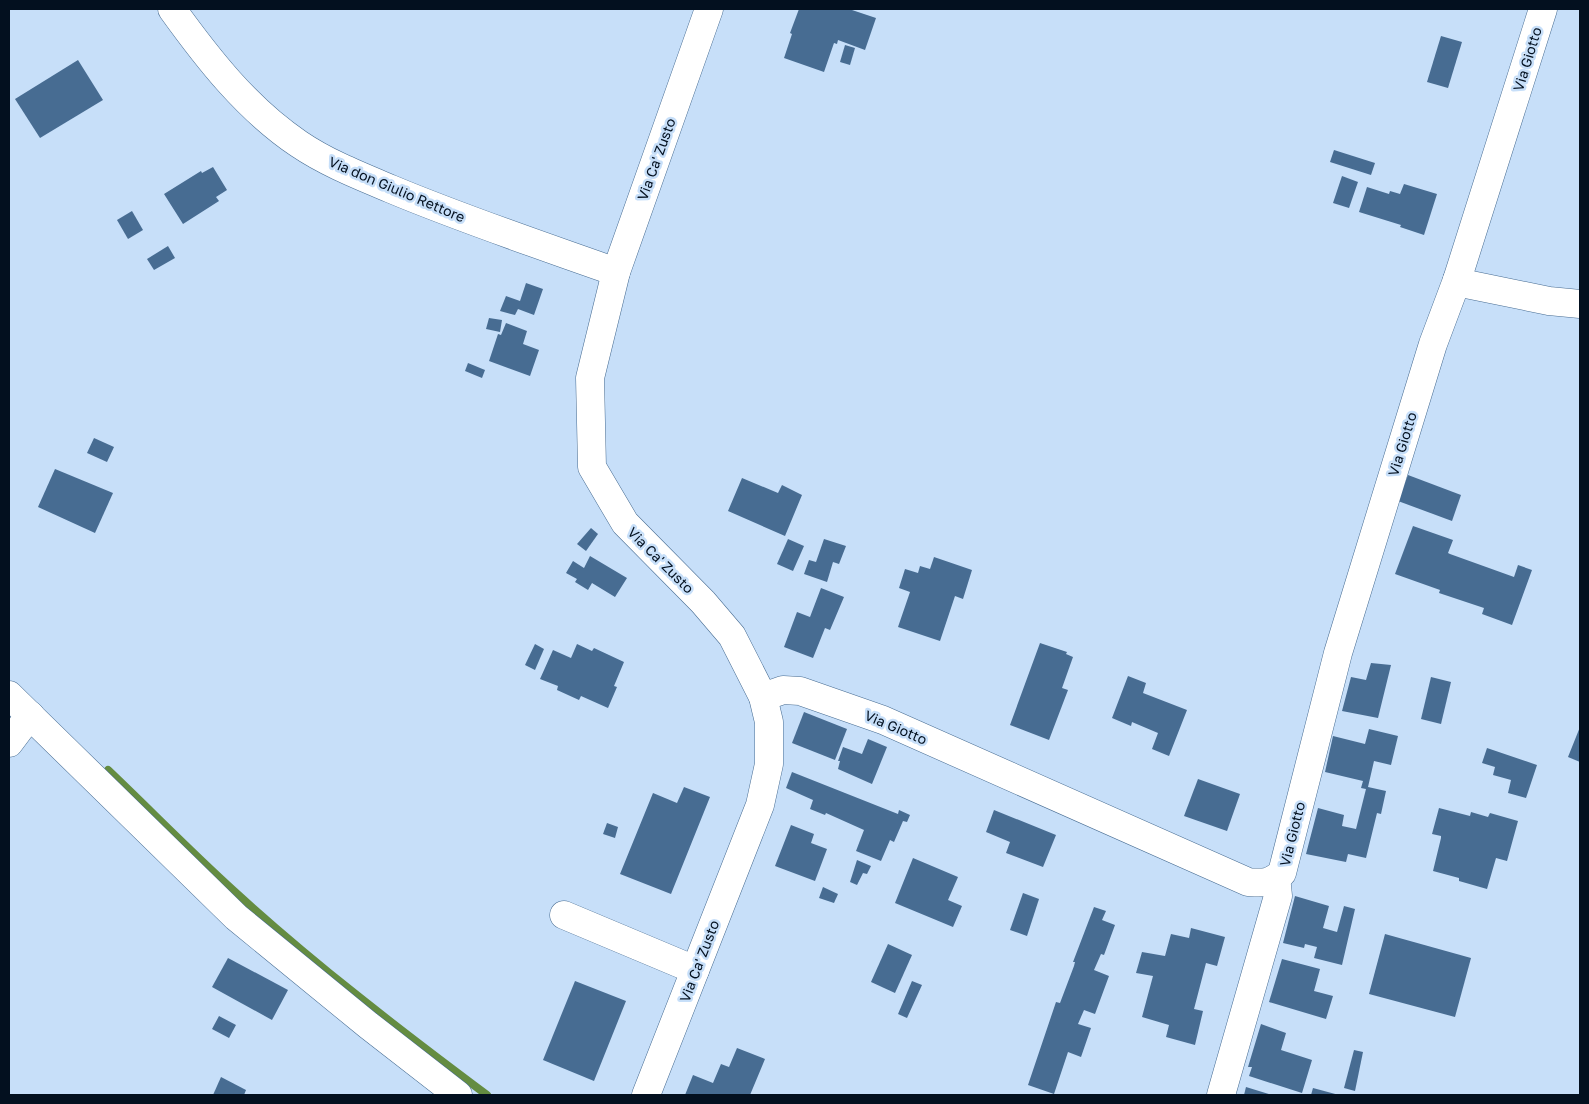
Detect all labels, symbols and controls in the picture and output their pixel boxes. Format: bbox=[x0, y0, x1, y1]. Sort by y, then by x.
street label: Via Giotto bbox=[1509, 25, 1545, 93]
street label: Via Ca' Zusto bbox=[633, 115, 679, 203]
street label: Via don Giulio Rettore bbox=[326, 153, 468, 225]
street label: Via Giotto bbox=[1384, 410, 1420, 478]
street label: Via Ca' Zusto bbox=[624, 523, 698, 597]
street label: Via Giotto bbox=[862, 706, 930, 748]
street label: Via Giotto bbox=[1276, 800, 1308, 868]
street label: Via Ca' Zusto bbox=[676, 918, 722, 1004]

